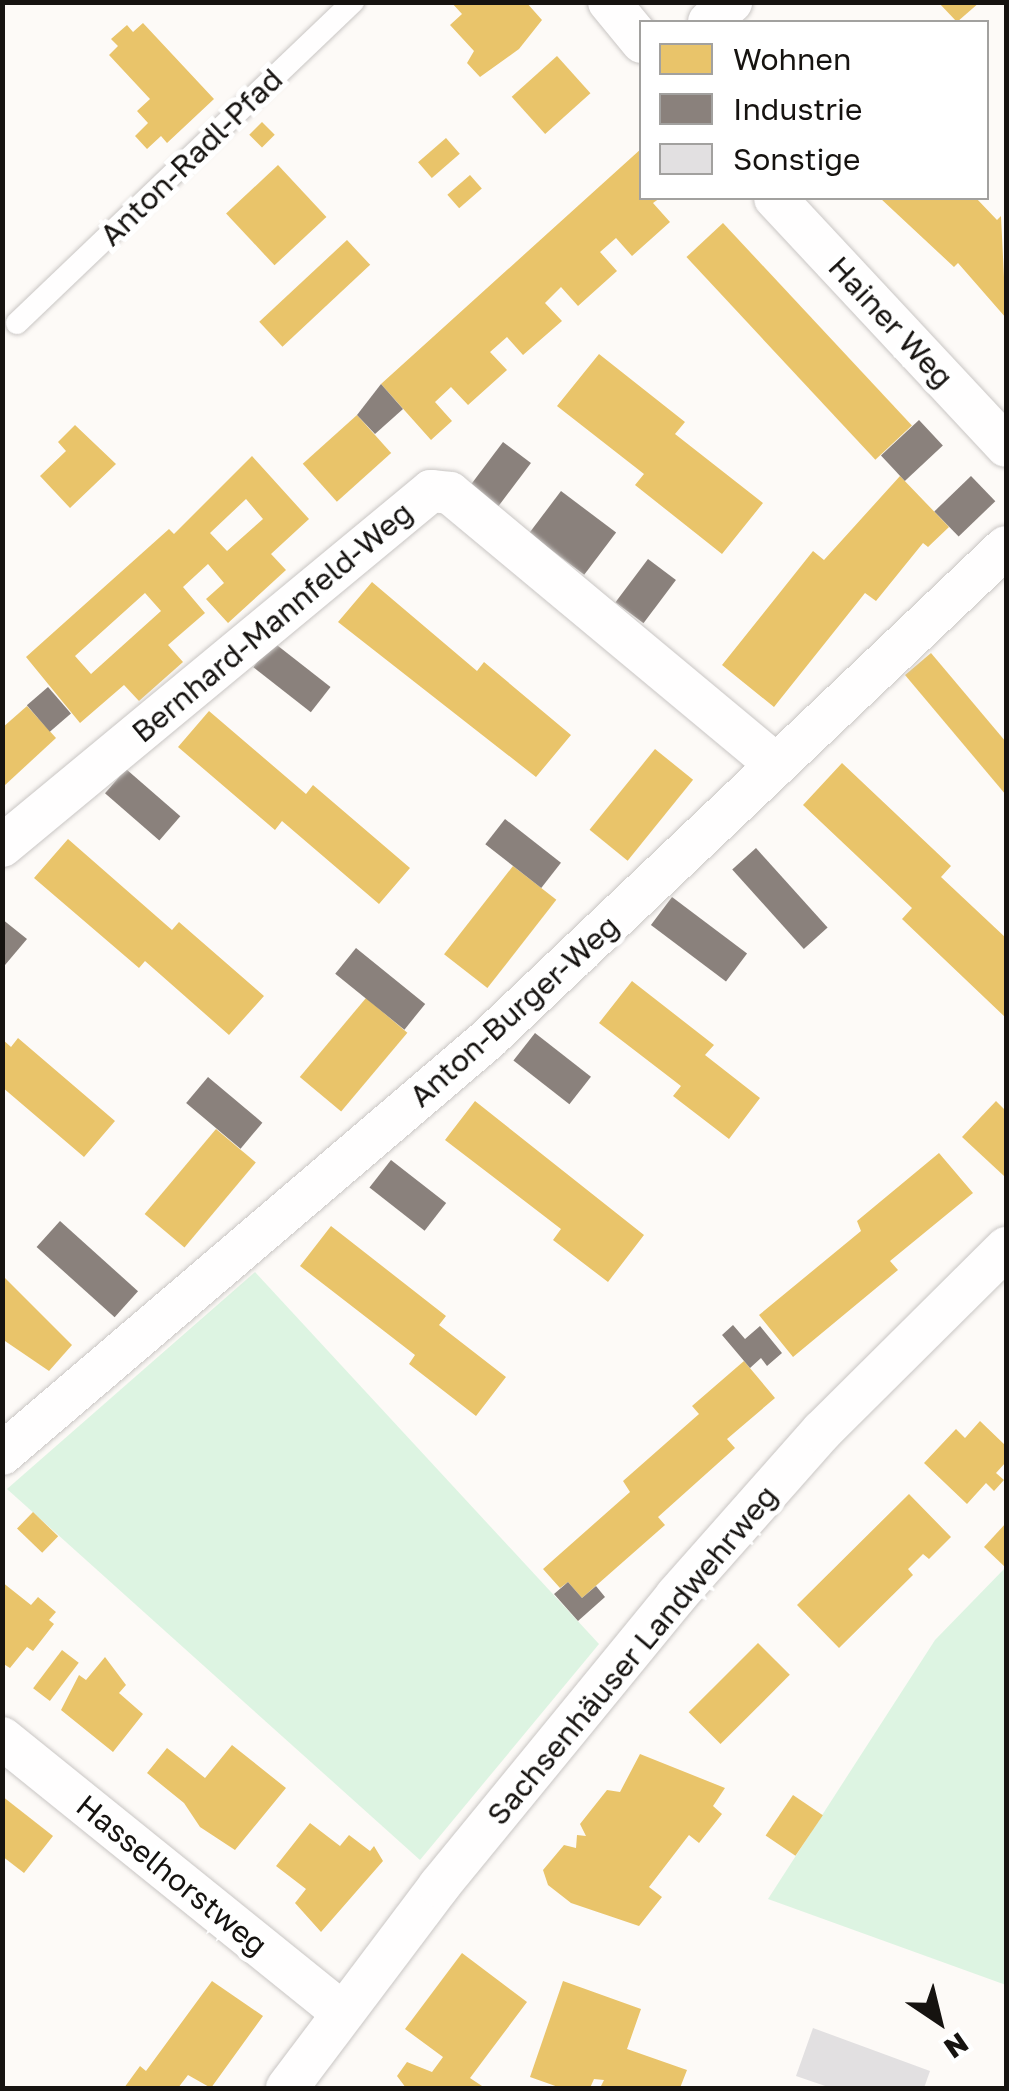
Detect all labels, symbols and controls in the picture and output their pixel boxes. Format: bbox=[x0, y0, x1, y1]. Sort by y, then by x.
legend bbox=[639, 20, 989, 200]
text: Wohnen bbox=[733, 41, 851, 77]
street label: Anton-Radl-Pfad bbox=[92, 61, 290, 253]
text: Industrie bbox=[733, 91, 863, 127]
text: Sonstige bbox=[733, 141, 860, 177]
street label: Hainer Weg bbox=[821, 249, 961, 395]
street label: Bernhard-Mannfeld-Weg bbox=[125, 494, 419, 750]
street label: Anton-Burger-Weg bbox=[402, 908, 626, 1114]
street label: Sachsenhäuser Landwehrweg bbox=[479, 1478, 785, 1832]
street label: Hasselhorstweg bbox=[69, 1787, 275, 1963]
north arrow bbox=[889, 1971, 989, 2071]
text: N bbox=[938, 2026, 975, 2066]

